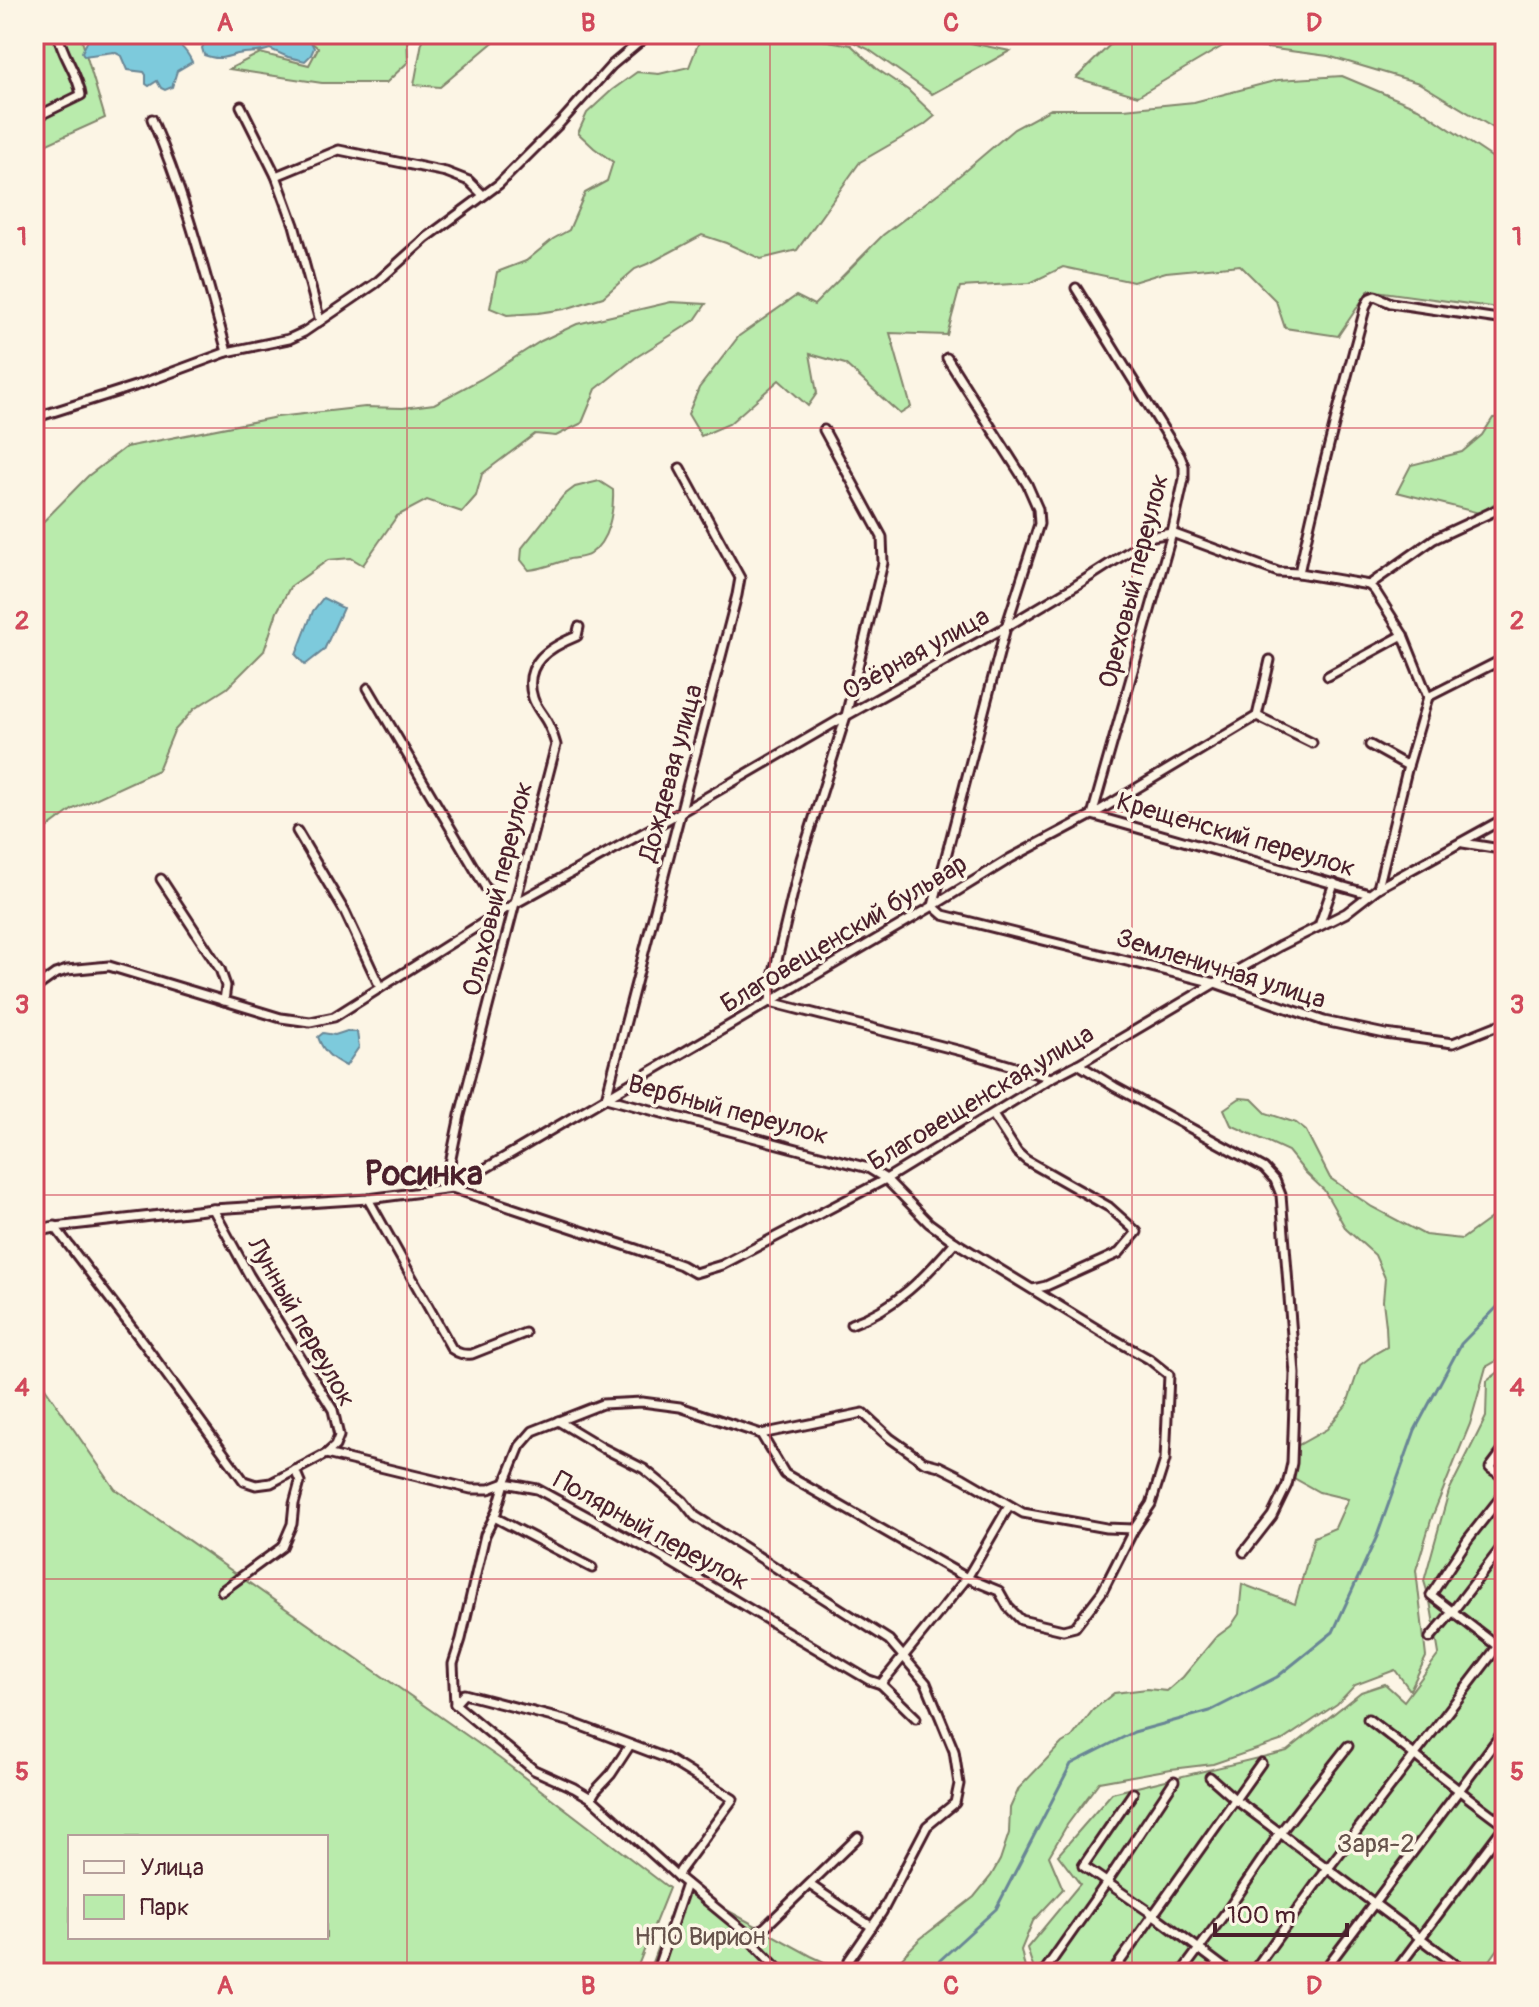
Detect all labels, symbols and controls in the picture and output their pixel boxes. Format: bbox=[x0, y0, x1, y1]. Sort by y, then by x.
text: A bbox=[217, 7, 234, 39]
text: B bbox=[581, 7, 595, 39]
text: C bbox=[943, 7, 959, 39]
text: D bbox=[1306, 7, 1322, 39]
text: 1 bbox=[17, 221, 27, 253]
text: 1 bbox=[1512, 221, 1522, 253]
street label: Ореховый переулок bbox=[1092, 471, 1176, 691]
street label: Озёрная улица bbox=[837, 600, 995, 708]
text: 2 bbox=[15, 605, 29, 637]
text: 2 bbox=[1510, 605, 1524, 637]
street label: Дождевая улица bbox=[632, 681, 710, 866]
street label: Ольховый переулок bbox=[456, 778, 540, 1000]
street label: Крещенский переулок bbox=[1113, 786, 1359, 884]
street label: Благовещенский бульвар bbox=[715, 848, 973, 1020]
street label: Земленичная улица bbox=[1112, 922, 1330, 1016]
text: 3 bbox=[15, 989, 29, 1021]
text: 3 bbox=[1510, 989, 1524, 1021]
street label: Благовещенская улица bbox=[862, 1018, 1100, 1178]
street label: Вербный переулок bbox=[624, 1068, 832, 1152]
district label: Росинка bbox=[365, 1153, 483, 1196]
street label: Лунный переулок bbox=[239, 1231, 363, 1413]
text: 4 bbox=[14, 1372, 30, 1404]
text: 4 bbox=[1509, 1372, 1525, 1404]
street label: Полярный переулок bbox=[548, 1464, 754, 1598]
text: 5 bbox=[15, 1756, 29, 1788]
text: 5 bbox=[1510, 1756, 1524, 1788]
park label: Заря-2 bbox=[1337, 1828, 1415, 1860]
legend bbox=[68, 1835, 328, 1939]
text: Улица bbox=[140, 1853, 204, 1882]
scale bar bbox=[1215, 1887, 1347, 1937]
text: Парк bbox=[140, 1893, 189, 1922]
text: 100 m bbox=[1227, 1901, 1296, 1930]
park label: НПО Вирион bbox=[634, 1921, 766, 1953]
text: A bbox=[217, 1970, 234, 2002]
text: B bbox=[581, 1970, 595, 2002]
text: C bbox=[943, 1970, 959, 2002]
text: D bbox=[1306, 1970, 1322, 2002]

